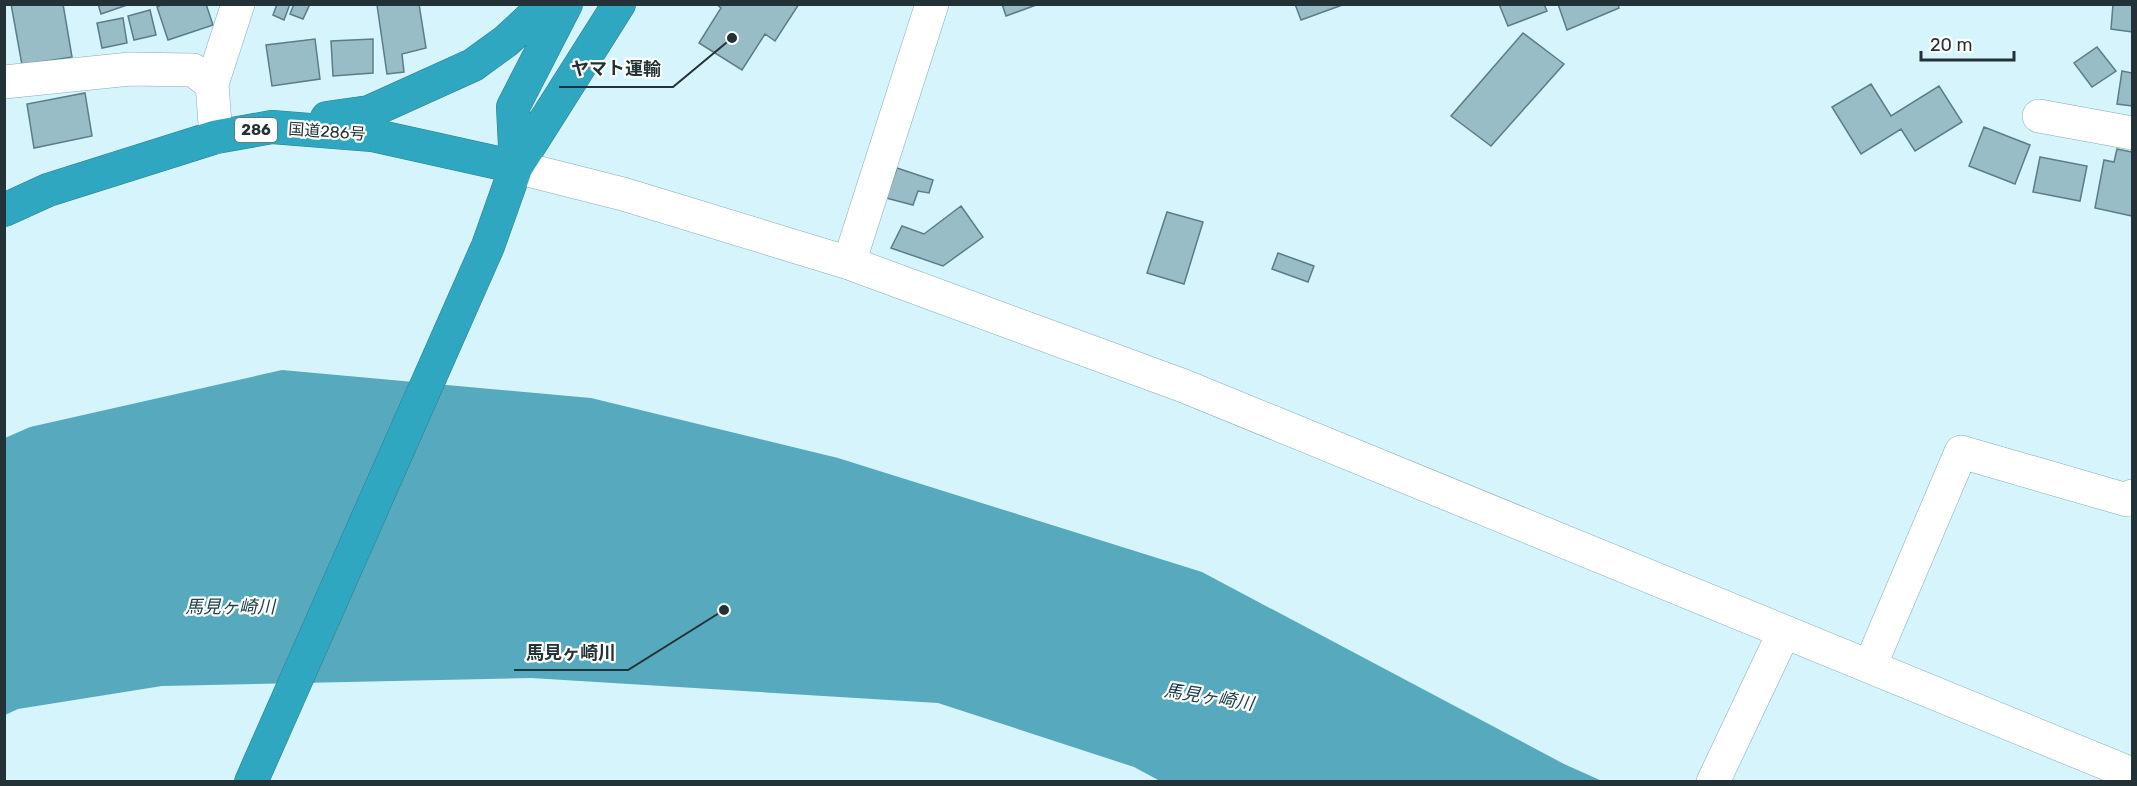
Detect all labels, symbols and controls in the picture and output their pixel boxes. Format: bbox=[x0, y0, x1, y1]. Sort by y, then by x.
scale bar bbox=[1921, 24, 2014, 62]
text: 20 m bbox=[1930, 34, 1972, 56]
callout: ヤマト運輸 bbox=[559, 51, 673, 87]
text: ヤマト運輸 bbox=[571, 58, 661, 80]
road number: 286 bbox=[235, 118, 277, 142]
street label: 国道286号 bbox=[288, 119, 366, 144]
water label: 馬見ヶ崎川 bbox=[185, 596, 277, 618]
callout: 馬見ヶ崎川 bbox=[514, 634, 628, 670]
text: 馬見ヶ崎川 bbox=[526, 642, 616, 664]
water label: 馬見ヶ崎川 bbox=[1163, 679, 1257, 715]

